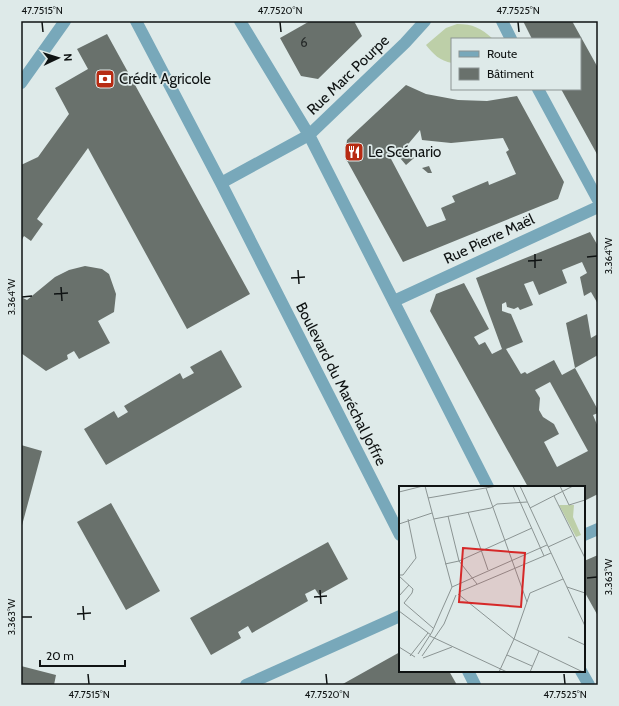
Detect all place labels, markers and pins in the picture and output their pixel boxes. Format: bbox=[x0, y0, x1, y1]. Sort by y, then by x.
bank icon: Crédit Agricole bbox=[94, 68, 116, 90]
place label: Crédit Agricole bbox=[119, 70, 211, 88]
restaurant icon: Le Scénario bbox=[343, 141, 365, 163]
place label: Le Scénario bbox=[368, 143, 441, 161]

